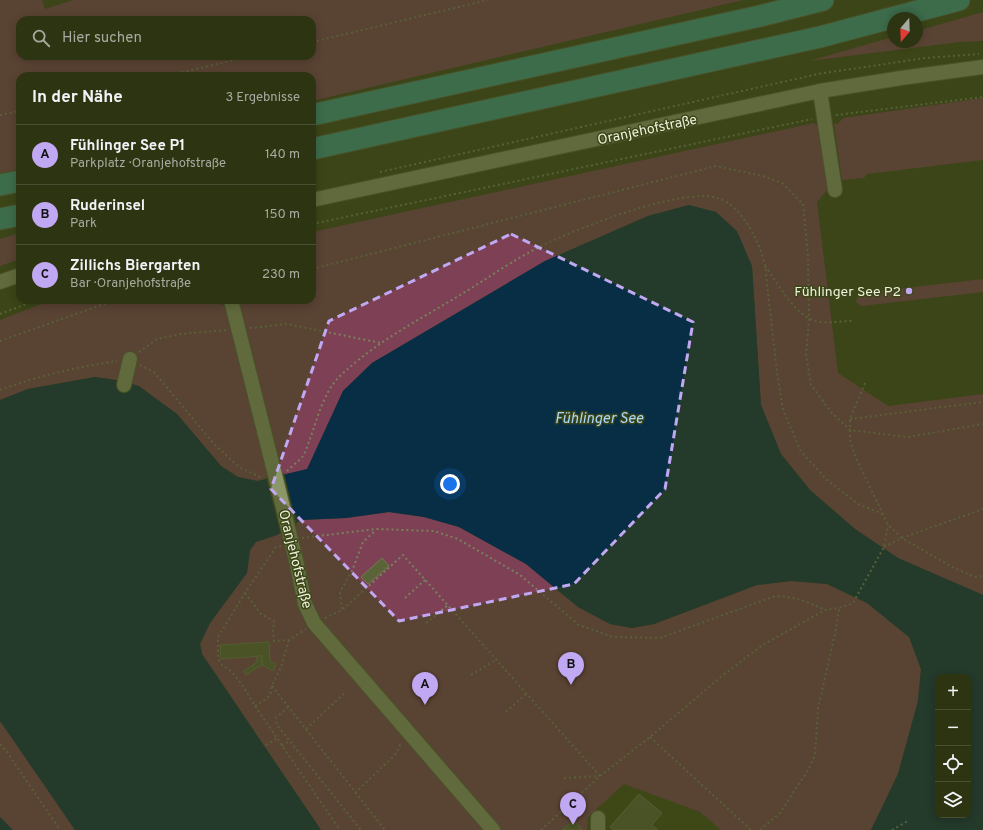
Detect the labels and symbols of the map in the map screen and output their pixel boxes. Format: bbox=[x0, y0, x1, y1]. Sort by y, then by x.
north arrow bbox=[887, 12, 923, 48]
street label: Oranjehofstraße bbox=[596, 112, 699, 149]
place label: Fühlinger See P2 bbox=[794, 284, 901, 301]
marker: Fühlinger See P2 bbox=[904, 286, 914, 296]
water label: Fühlinger See bbox=[555, 410, 644, 429]
your location bbox=[440, 474, 460, 494]
street label: Oranjehofstraße bbox=[274, 508, 315, 611]
pin: B bbox=[558, 652, 584, 685]
pin: A bbox=[412, 672, 438, 705]
pin: C bbox=[560, 792, 586, 825]

